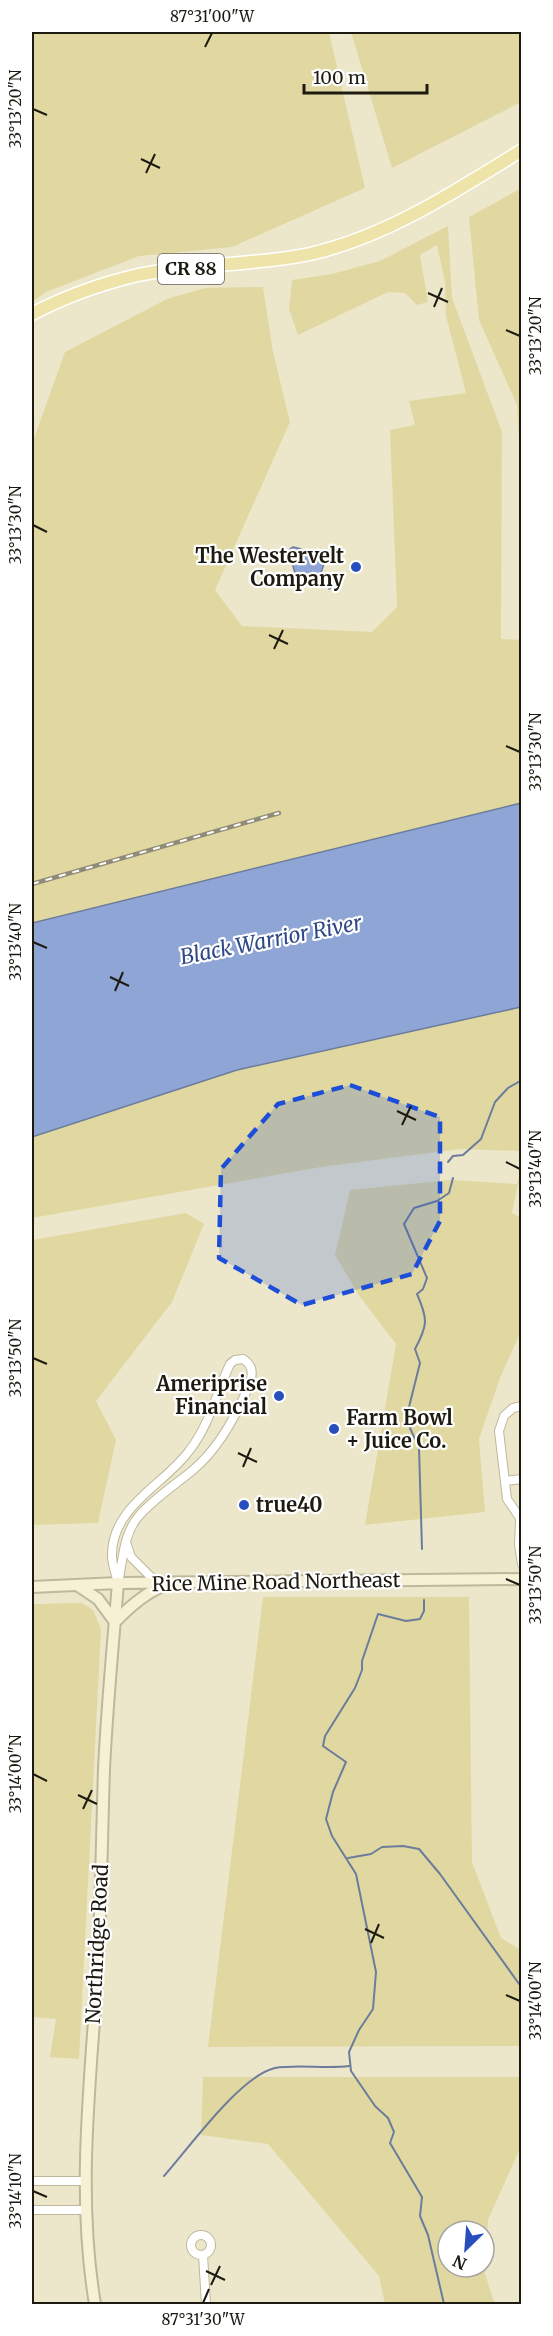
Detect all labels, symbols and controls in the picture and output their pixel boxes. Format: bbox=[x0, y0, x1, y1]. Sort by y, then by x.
text: 87°31'00"W bbox=[170, 7, 255, 26]
scale bar bbox=[304, 57, 427, 95]
text: 100 m bbox=[313, 66, 366, 89]
text: 33°13'20"N bbox=[6, 69, 25, 148]
road number: CR 88 bbox=[158, 254, 224, 284]
text: 33°13'20"N bbox=[526, 296, 545, 375]
text: 33°13'30"N bbox=[6, 485, 25, 564]
place label: The Westervelt Company bbox=[195, 543, 344, 591]
marker: The Westervelt Company bbox=[349, 560, 363, 574]
text: 33°13'30"N bbox=[526, 712, 545, 791]
text: 33°13'40"N bbox=[6, 903, 25, 981]
water label: Black Warrior River bbox=[178, 909, 365, 970]
text: 33°13'40"N bbox=[526, 1130, 545, 1208]
text: 33°13'50"N bbox=[6, 1318, 25, 1397]
place label: Ameriprise Financial bbox=[155, 1371, 267, 1419]
marker: Ameriprise Financial bbox=[272, 1389, 286, 1403]
place label: Farm Bowl + Juice Co. bbox=[346, 1405, 453, 1453]
marker: Farm Bowl + Juice Co. bbox=[327, 1422, 341, 1436]
place label: true40 bbox=[256, 1492, 323, 1517]
marker: true40 bbox=[237, 1498, 251, 1512]
text: 33°13'50"N bbox=[526, 1545, 545, 1624]
street label: Rice Mine Road Northeast bbox=[151, 1567, 401, 1596]
text: 33°14'00"N bbox=[6, 1734, 25, 1813]
street label: Northridge Road bbox=[80, 1863, 113, 2024]
text: 33°14'00"N bbox=[526, 1961, 545, 2040]
text: 33°14'10"N bbox=[6, 2153, 25, 2229]
north arrow bbox=[436, 2219, 496, 2279]
text: N bbox=[449, 2251, 470, 2274]
text: 87°31'30"W bbox=[162, 2310, 246, 2329]

